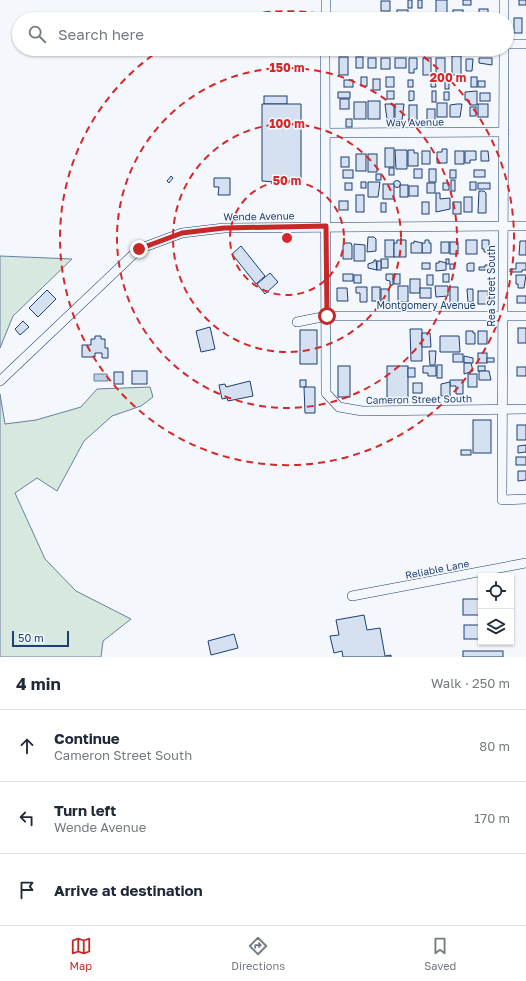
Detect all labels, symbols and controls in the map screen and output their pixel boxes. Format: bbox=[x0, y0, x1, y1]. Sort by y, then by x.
search box bbox=[12, 12, 514, 56]
icon: search bbox=[26, 23, 48, 45]
text: Search here bbox=[58, 25, 144, 43]
text: 150 m bbox=[270, 60, 304, 75]
text: 200 m bbox=[430, 70, 466, 85]
street label: Way Avenue bbox=[386, 115, 444, 129]
text: 100 m bbox=[269, 116, 305, 131]
text: 50 m bbox=[273, 173, 301, 188]
street label: Wende Avenue bbox=[223, 209, 295, 223]
centre of rings bbox=[280, 231, 294, 245]
route end bbox=[130, 240, 148, 258]
street label: Rea Street South bbox=[485, 245, 497, 327]
street label: Montgomery Avenue bbox=[376, 299, 476, 311]
route start bbox=[318, 307, 336, 325]
street label: Cameron Street South bbox=[366, 392, 472, 406]
street label: Reliable Lane bbox=[404, 557, 470, 581]
map controls bbox=[478, 573, 514, 645]
button: locate bbox=[478, 573, 514, 609]
button: layers bbox=[478, 609, 514, 645]
scale bar bbox=[12, 629, 69, 648]
text: 50 m bbox=[18, 631, 44, 644]
text: 4 min bbox=[16, 673, 61, 694]
text: Walk · 250 m bbox=[431, 675, 510, 691]
text: Continue bbox=[54, 729, 120, 747]
icon: ahead bbox=[16, 735, 38, 757]
text: 80 m bbox=[479, 738, 510, 754]
text: Cameron Street South bbox=[54, 747, 192, 763]
text: Turn left bbox=[54, 801, 116, 819]
icon: left bbox=[16, 807, 38, 829]
text: 170 m bbox=[474, 810, 510, 826]
text: Wende Avenue bbox=[54, 819, 146, 835]
icon: arrive bbox=[16, 879, 38, 901]
text: Arrive at destination bbox=[54, 881, 203, 899]
tab: Map bbox=[70, 935, 92, 972]
tab: Directions bbox=[231, 935, 285, 972]
tab: Saved bbox=[424, 935, 456, 972]

